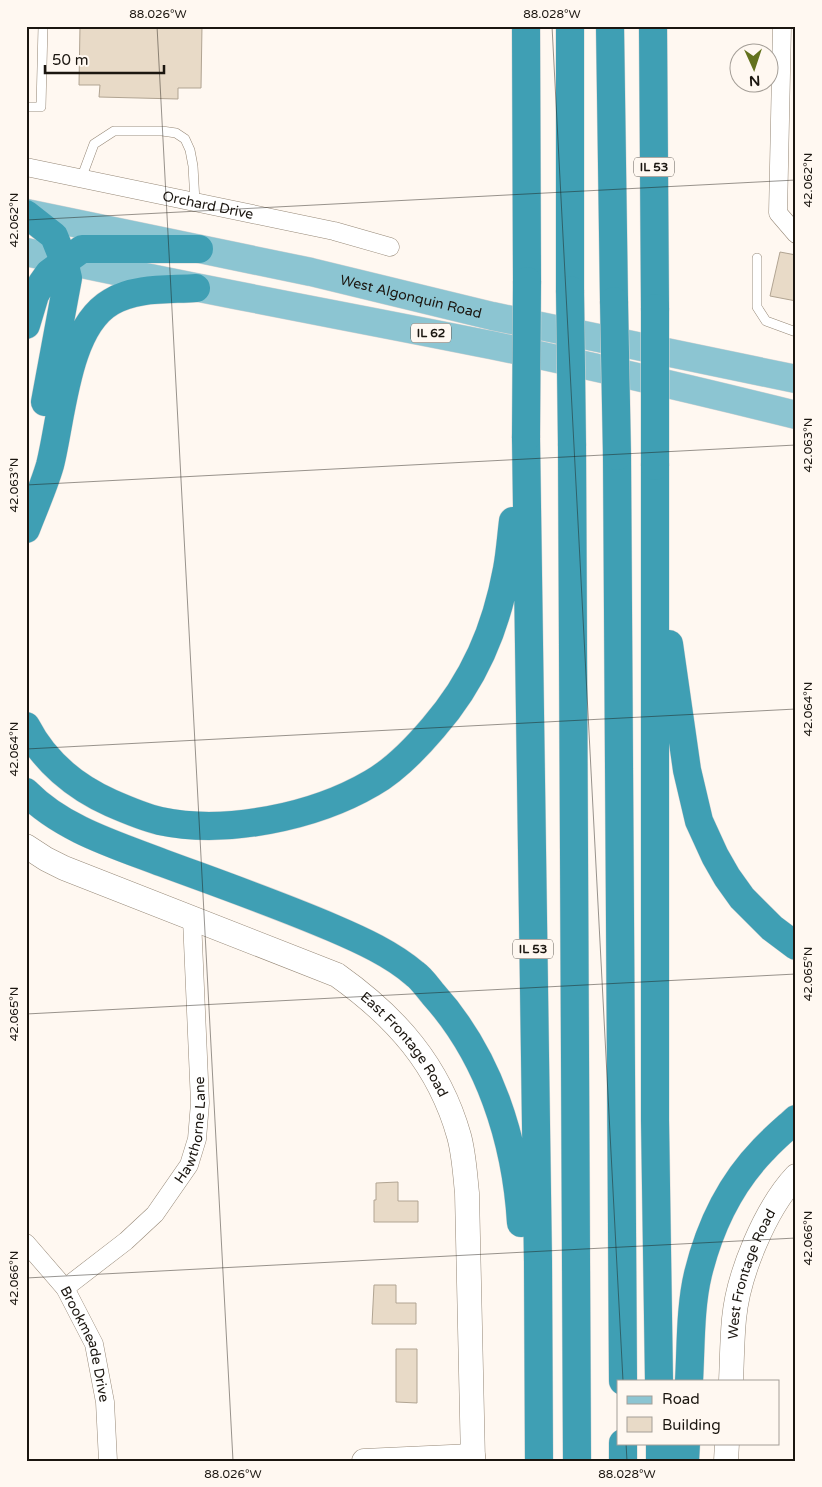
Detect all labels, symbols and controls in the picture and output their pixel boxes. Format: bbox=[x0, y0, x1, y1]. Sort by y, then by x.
text: 88.026°W bbox=[129, 7, 187, 21]
text: 88.028°W bbox=[523, 7, 581, 21]
scale bar bbox=[45, 42, 164, 74]
north arrow bbox=[730, 42, 780, 92]
text: 50 m bbox=[52, 51, 89, 69]
text: N bbox=[749, 72, 761, 89]
text: 42.062°N bbox=[801, 153, 815, 207]
road number: IL 53 bbox=[634, 158, 674, 176]
street label: Orchard Drive bbox=[161, 188, 255, 223]
text: 42.062°N bbox=[7, 193, 21, 247]
street label: West Algonquin Road bbox=[338, 271, 483, 322]
road number: IL 62 bbox=[411, 323, 451, 342]
text: 42.063°N bbox=[801, 418, 815, 472]
text: 42.063°N bbox=[7, 458, 21, 512]
text: 42.064°N bbox=[801, 682, 815, 736]
text: 42.064°N bbox=[7, 722, 21, 776]
road number: IL 53 bbox=[513, 940, 553, 959]
text: 42.065°N bbox=[801, 947, 815, 1001]
text: 42.065°N bbox=[7, 987, 21, 1041]
street label: East Frontage Road bbox=[357, 988, 451, 1100]
street label: Hawthorne Lane bbox=[171, 1076, 209, 1187]
street label: West Frontage Road bbox=[725, 1206, 779, 1340]
text: 42.066°N bbox=[801, 1211, 815, 1265]
text: 42.066°N bbox=[7, 1251, 21, 1305]
street label: Brookmeade Drive bbox=[57, 1283, 113, 1404]
legend bbox=[617, 1380, 780, 1444]
text: Road bbox=[662, 1390, 700, 1408]
text: Building bbox=[662, 1416, 721, 1434]
text: 88.026°W bbox=[204, 1467, 262, 1481]
text: 88.028°W bbox=[598, 1467, 656, 1481]

